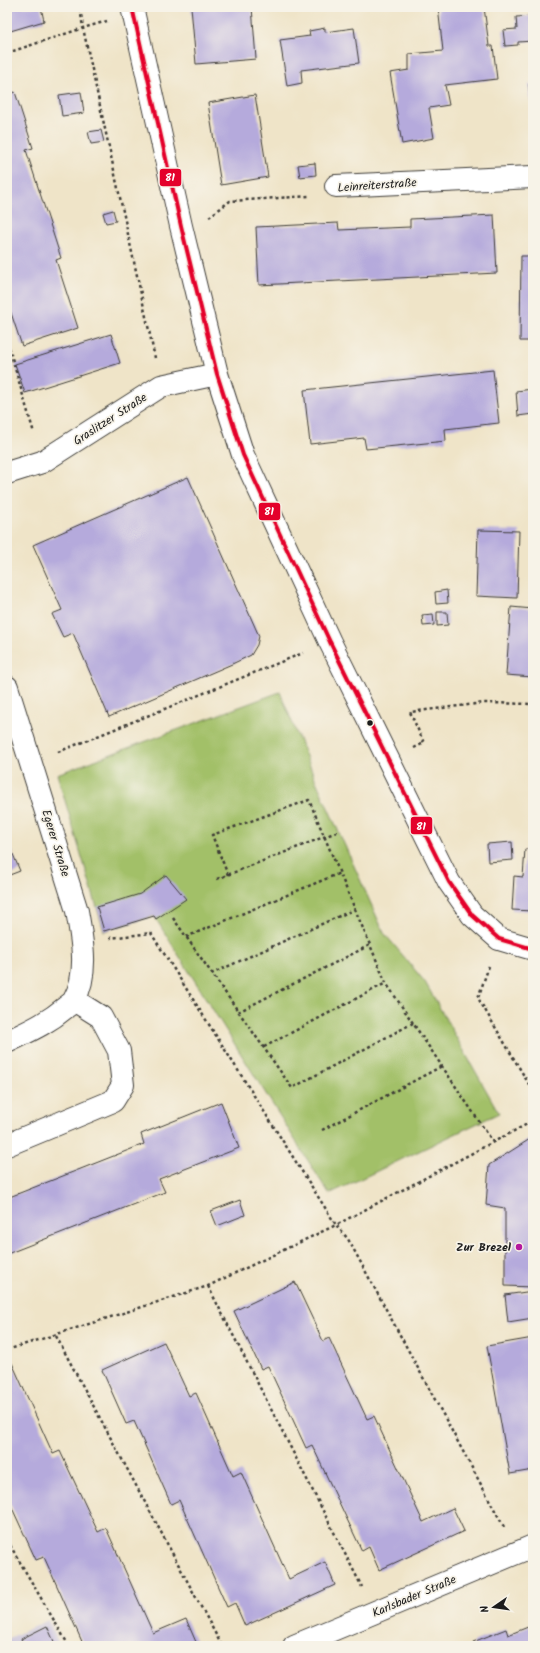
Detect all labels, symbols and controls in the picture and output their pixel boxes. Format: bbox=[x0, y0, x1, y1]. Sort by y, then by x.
line badge: 81 bbox=[159, 168, 182, 187]
text: 81 bbox=[165, 169, 176, 187]
street label: Leinreiterstraße bbox=[337, 173, 418, 198]
street label: Graslitzer Straße bbox=[69, 388, 152, 451]
line badge: 81 bbox=[258, 502, 281, 521]
text: 81 bbox=[264, 503, 275, 521]
unlabelled marker bbox=[365, 718, 375, 728]
street label: Egerer Straße bbox=[36, 807, 75, 880]
line badge: 81 bbox=[410, 816, 433, 835]
text: 81 bbox=[416, 818, 427, 836]
place label: Zur Brezel bbox=[456, 1238, 512, 1257]
marker: Zur Brezel bbox=[514, 1242, 524, 1252]
street label: Karlsbader Straße bbox=[369, 1570, 460, 1623]
north arrow bbox=[474, 1587, 514, 1627]
text: N bbox=[476, 1604, 495, 1614]

